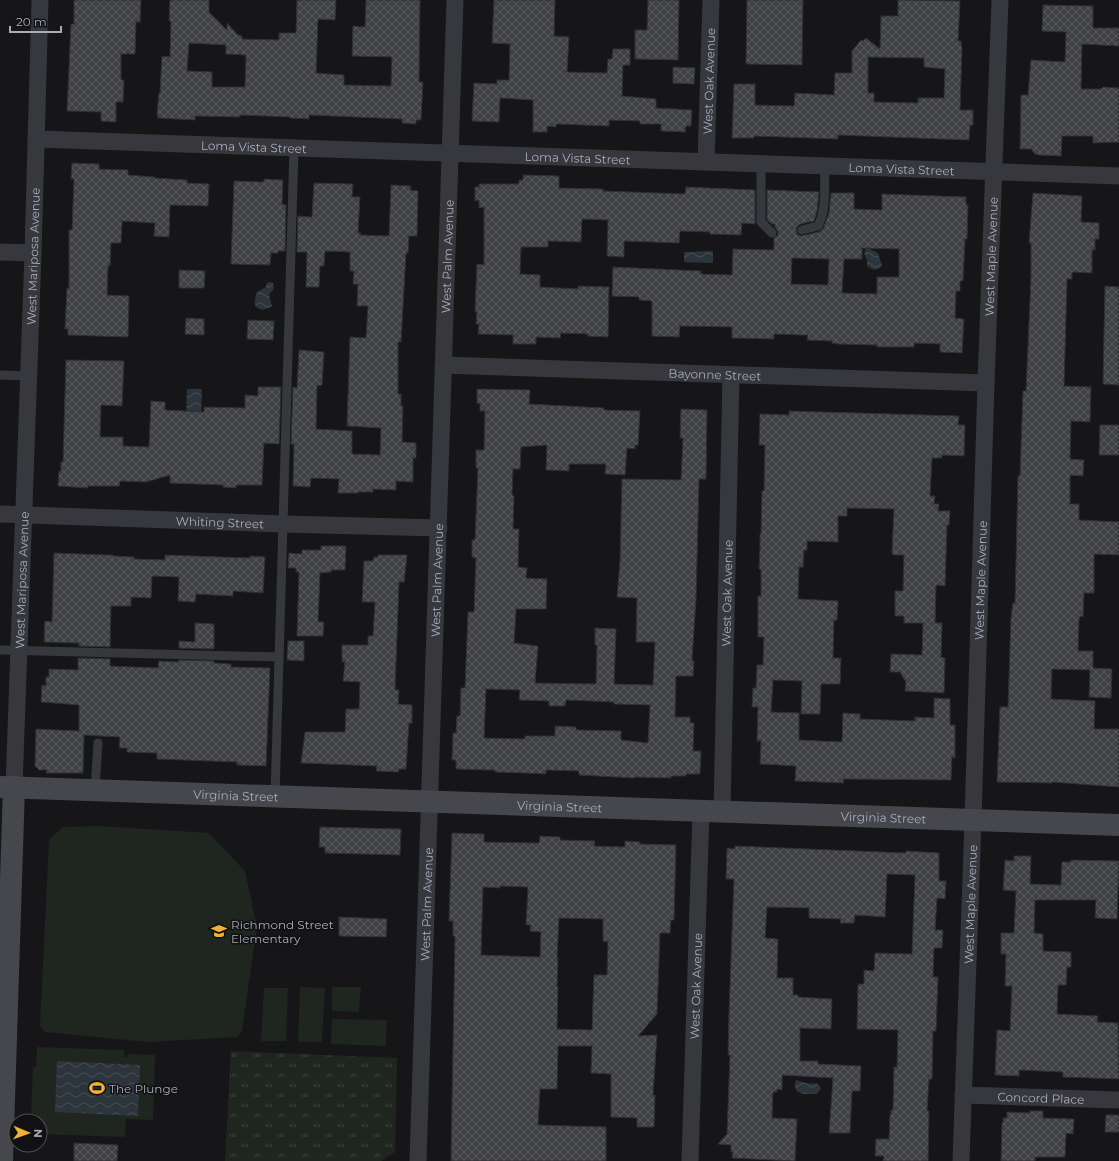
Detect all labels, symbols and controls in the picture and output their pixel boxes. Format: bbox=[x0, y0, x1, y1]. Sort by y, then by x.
scale bar bbox=[10, 8, 61, 34]
text: 20 m bbox=[16, 14, 47, 29]
street label: West Oak Avenue bbox=[699, 27, 718, 135]
street label: Loma Vista Street bbox=[201, 137, 307, 156]
street label: Loma Vista Street bbox=[524, 148, 631, 167]
street label: Loma Vista Street bbox=[848, 159, 955, 178]
street label: West Mariposa Avenue bbox=[23, 187, 42, 325]
street label: West Maple Avenue bbox=[981, 197, 1000, 316]
street label: West Palm Avenue bbox=[438, 199, 456, 314]
street label: Bayonne Street bbox=[668, 365, 762, 383]
street label: West Mariposa Avenue bbox=[11, 511, 31, 649]
street label: Whiting Street bbox=[175, 513, 264, 531]
street label: West Maple Avenue bbox=[971, 520, 989, 640]
street label: West Palm Avenue bbox=[427, 523, 446, 637]
street label: West Oak Avenue bbox=[718, 540, 735, 647]
street label: Virginia Street bbox=[193, 786, 279, 804]
street label: Virginia Street bbox=[517, 797, 603, 815]
street label: Virginia Street bbox=[841, 808, 927, 826]
street label: West Maple Avenue bbox=[960, 844, 980, 964]
street label: West Palm Avenue bbox=[417, 847, 435, 961]
place label: Richmond Street Elementary bbox=[231, 917, 334, 946]
school or university icon: Richmond Street Elementary bbox=[210, 922, 228, 940]
street label: West Oak Avenue bbox=[686, 933, 705, 1040]
sports icon: The Plunge bbox=[88, 1079, 106, 1097]
place label: The Plunge bbox=[109, 1081, 178, 1096]
street label: Concord Place bbox=[997, 1089, 1085, 1106]
north arrow bbox=[8, 1113, 48, 1153]
text: N bbox=[31, 1129, 45, 1138]

